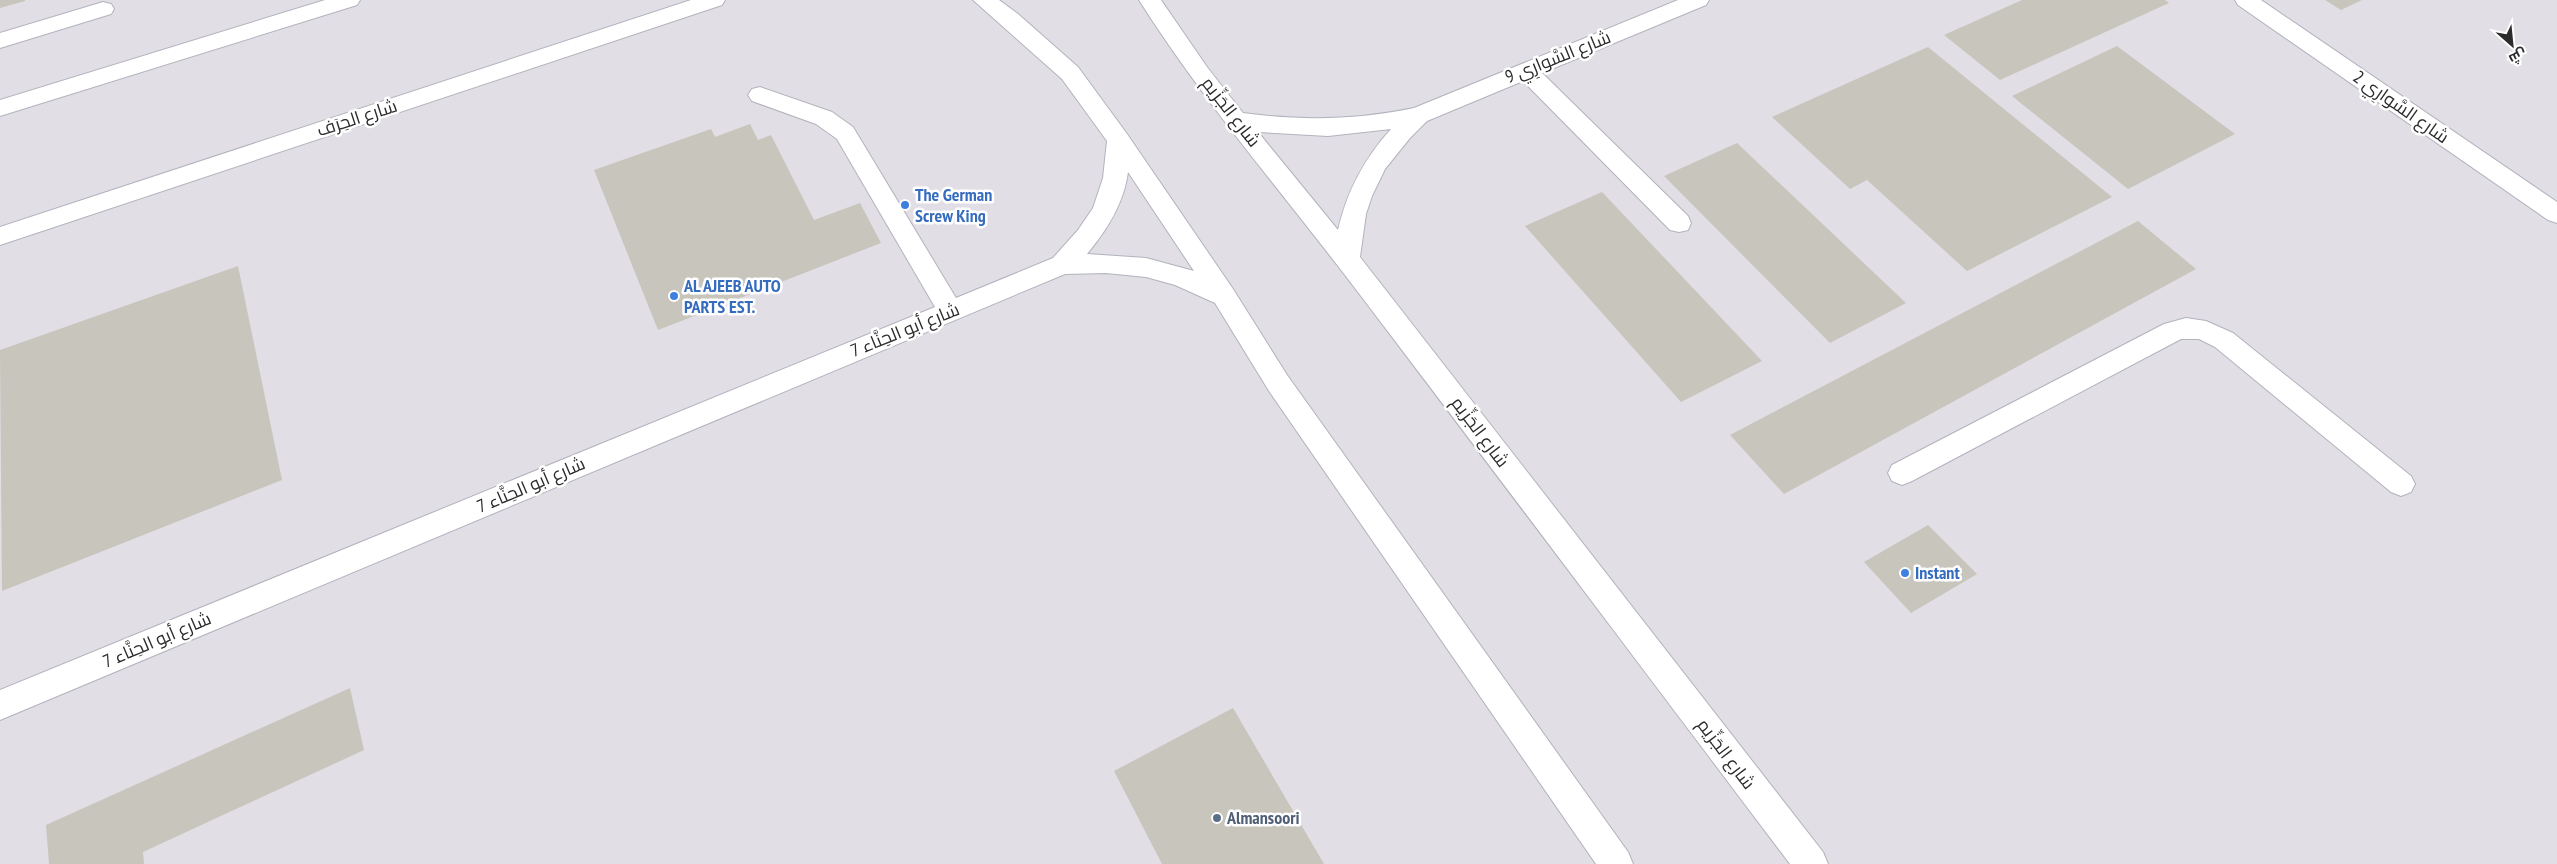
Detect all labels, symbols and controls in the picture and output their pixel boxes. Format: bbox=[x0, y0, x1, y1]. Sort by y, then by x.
north arrow bbox=[2487, 20, 2537, 70]
street label: شارع السَّوارِي 9 bbox=[1502, 25, 1615, 91]
text: ش bbox=[2506, 44, 2530, 69]
street label: شارع السَّوارِي 2 bbox=[2347, 65, 2454, 151]
street label: شارع الجَزِّيم bbox=[1196, 72, 1266, 152]
street label: شارع الحِرَف bbox=[314, 94, 400, 142]
place label: The German Screw King bbox=[915, 183, 992, 227]
marker: The German Screw King bbox=[899, 199, 911, 211]
place label: AL AJEEB AUTO PARTS EST. bbox=[683, 274, 781, 318]
marker: AL AJEEB AUTO PARTS EST. bbox=[668, 290, 680, 302]
street label: شارع أبو الحِنَّاء 7 bbox=[847, 297, 963, 363]
street label: شارع الجَزِّيم bbox=[1445, 391, 1515, 472]
street label: شارع أبو الحِنَّاء 7 bbox=[473, 451, 589, 519]
place label: Instant bbox=[1915, 561, 1960, 584]
marker: Instant bbox=[1899, 567, 1911, 579]
street label: شارع أبو الحِنَّاء 7 bbox=[99, 606, 215, 674]
street label: شارع الجَزِّيم bbox=[1691, 713, 1761, 794]
place label: Almansoori bbox=[1226, 806, 1300, 829]
marker: Almansoori bbox=[1211, 812, 1223, 824]

